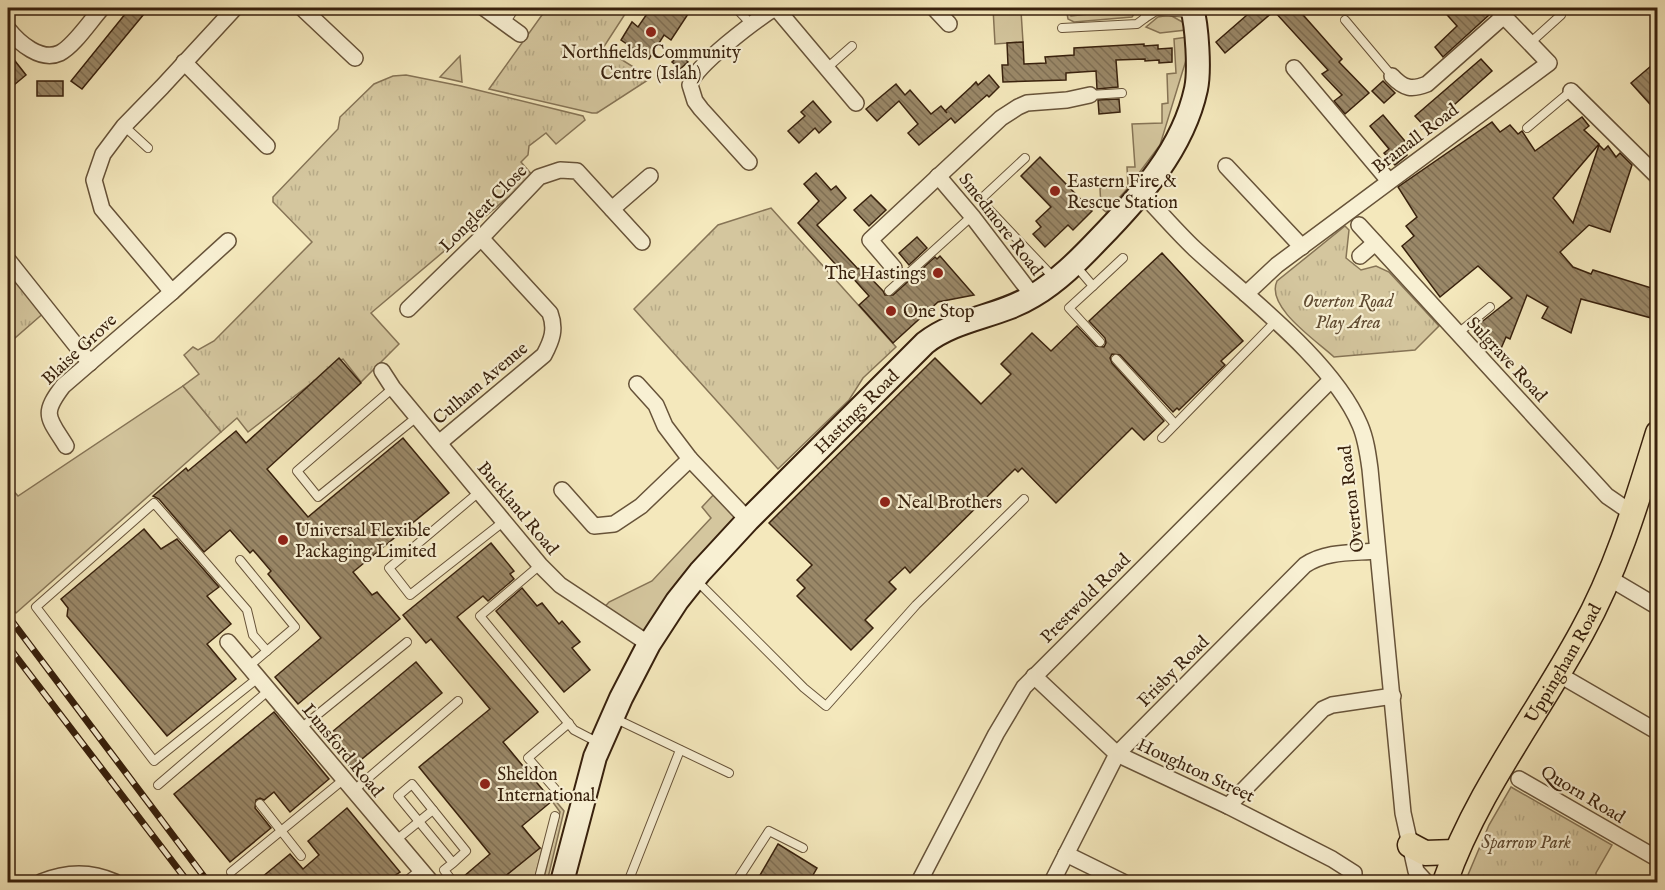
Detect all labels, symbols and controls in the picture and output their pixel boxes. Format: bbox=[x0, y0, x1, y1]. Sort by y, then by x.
marker: Northfields Community Centre (Islah) bbox=[644, 25, 658, 39]
place label: Northfields Community Centre (Islah) bbox=[561, 42, 741, 86]
street label: Bramall Road bbox=[1368, 99, 1464, 179]
street label: Longleat Close bbox=[435, 160, 533, 258]
street label: Smedmore Road bbox=[953, 169, 1047, 281]
place label: Eastern Fire & Rescue Station bbox=[1067, 171, 1178, 215]
marker: Eastern Fire & Rescue Station bbox=[1048, 184, 1062, 198]
place label: The Hastings bbox=[825, 263, 926, 286]
marker: The Hastings bbox=[931, 266, 945, 280]
park label: Overton Road Play Area bbox=[1303, 291, 1395, 335]
place label: One Stop bbox=[903, 301, 975, 324]
marker: One Stop bbox=[884, 304, 898, 318]
street label: Blaise Grove bbox=[38, 309, 122, 391]
street label: Sulgrave Road bbox=[1461, 313, 1551, 408]
street label: Culham Avenue bbox=[429, 338, 533, 431]
street label: Hastings Road bbox=[810, 365, 905, 460]
street label: Overton Road bbox=[1334, 444, 1370, 554]
street label: Buckland Road bbox=[471, 457, 563, 561]
place label: Neal Brothers bbox=[897, 492, 1002, 515]
marker: Neal Brothers bbox=[878, 495, 892, 509]
place label: Universal Flexible Packaging Limited bbox=[295, 520, 437, 564]
marker: Universal Flexible Packaging Limited bbox=[276, 533, 290, 547]
street label: Prestwold Road bbox=[1036, 549, 1136, 649]
street label: Uppingham Road bbox=[1520, 600, 1608, 728]
street label: Frisby Road bbox=[1133, 631, 1215, 713]
street label: Lunsford Road bbox=[296, 700, 388, 803]
street label: Houghton Street bbox=[1133, 734, 1258, 809]
street label: Quorn Road bbox=[1536, 761, 1629, 830]
place label: Sheldon International bbox=[497, 764, 596, 808]
marker: Sheldon International bbox=[478, 777, 492, 791]
park label: Sparrow Park bbox=[1481, 832, 1571, 855]

